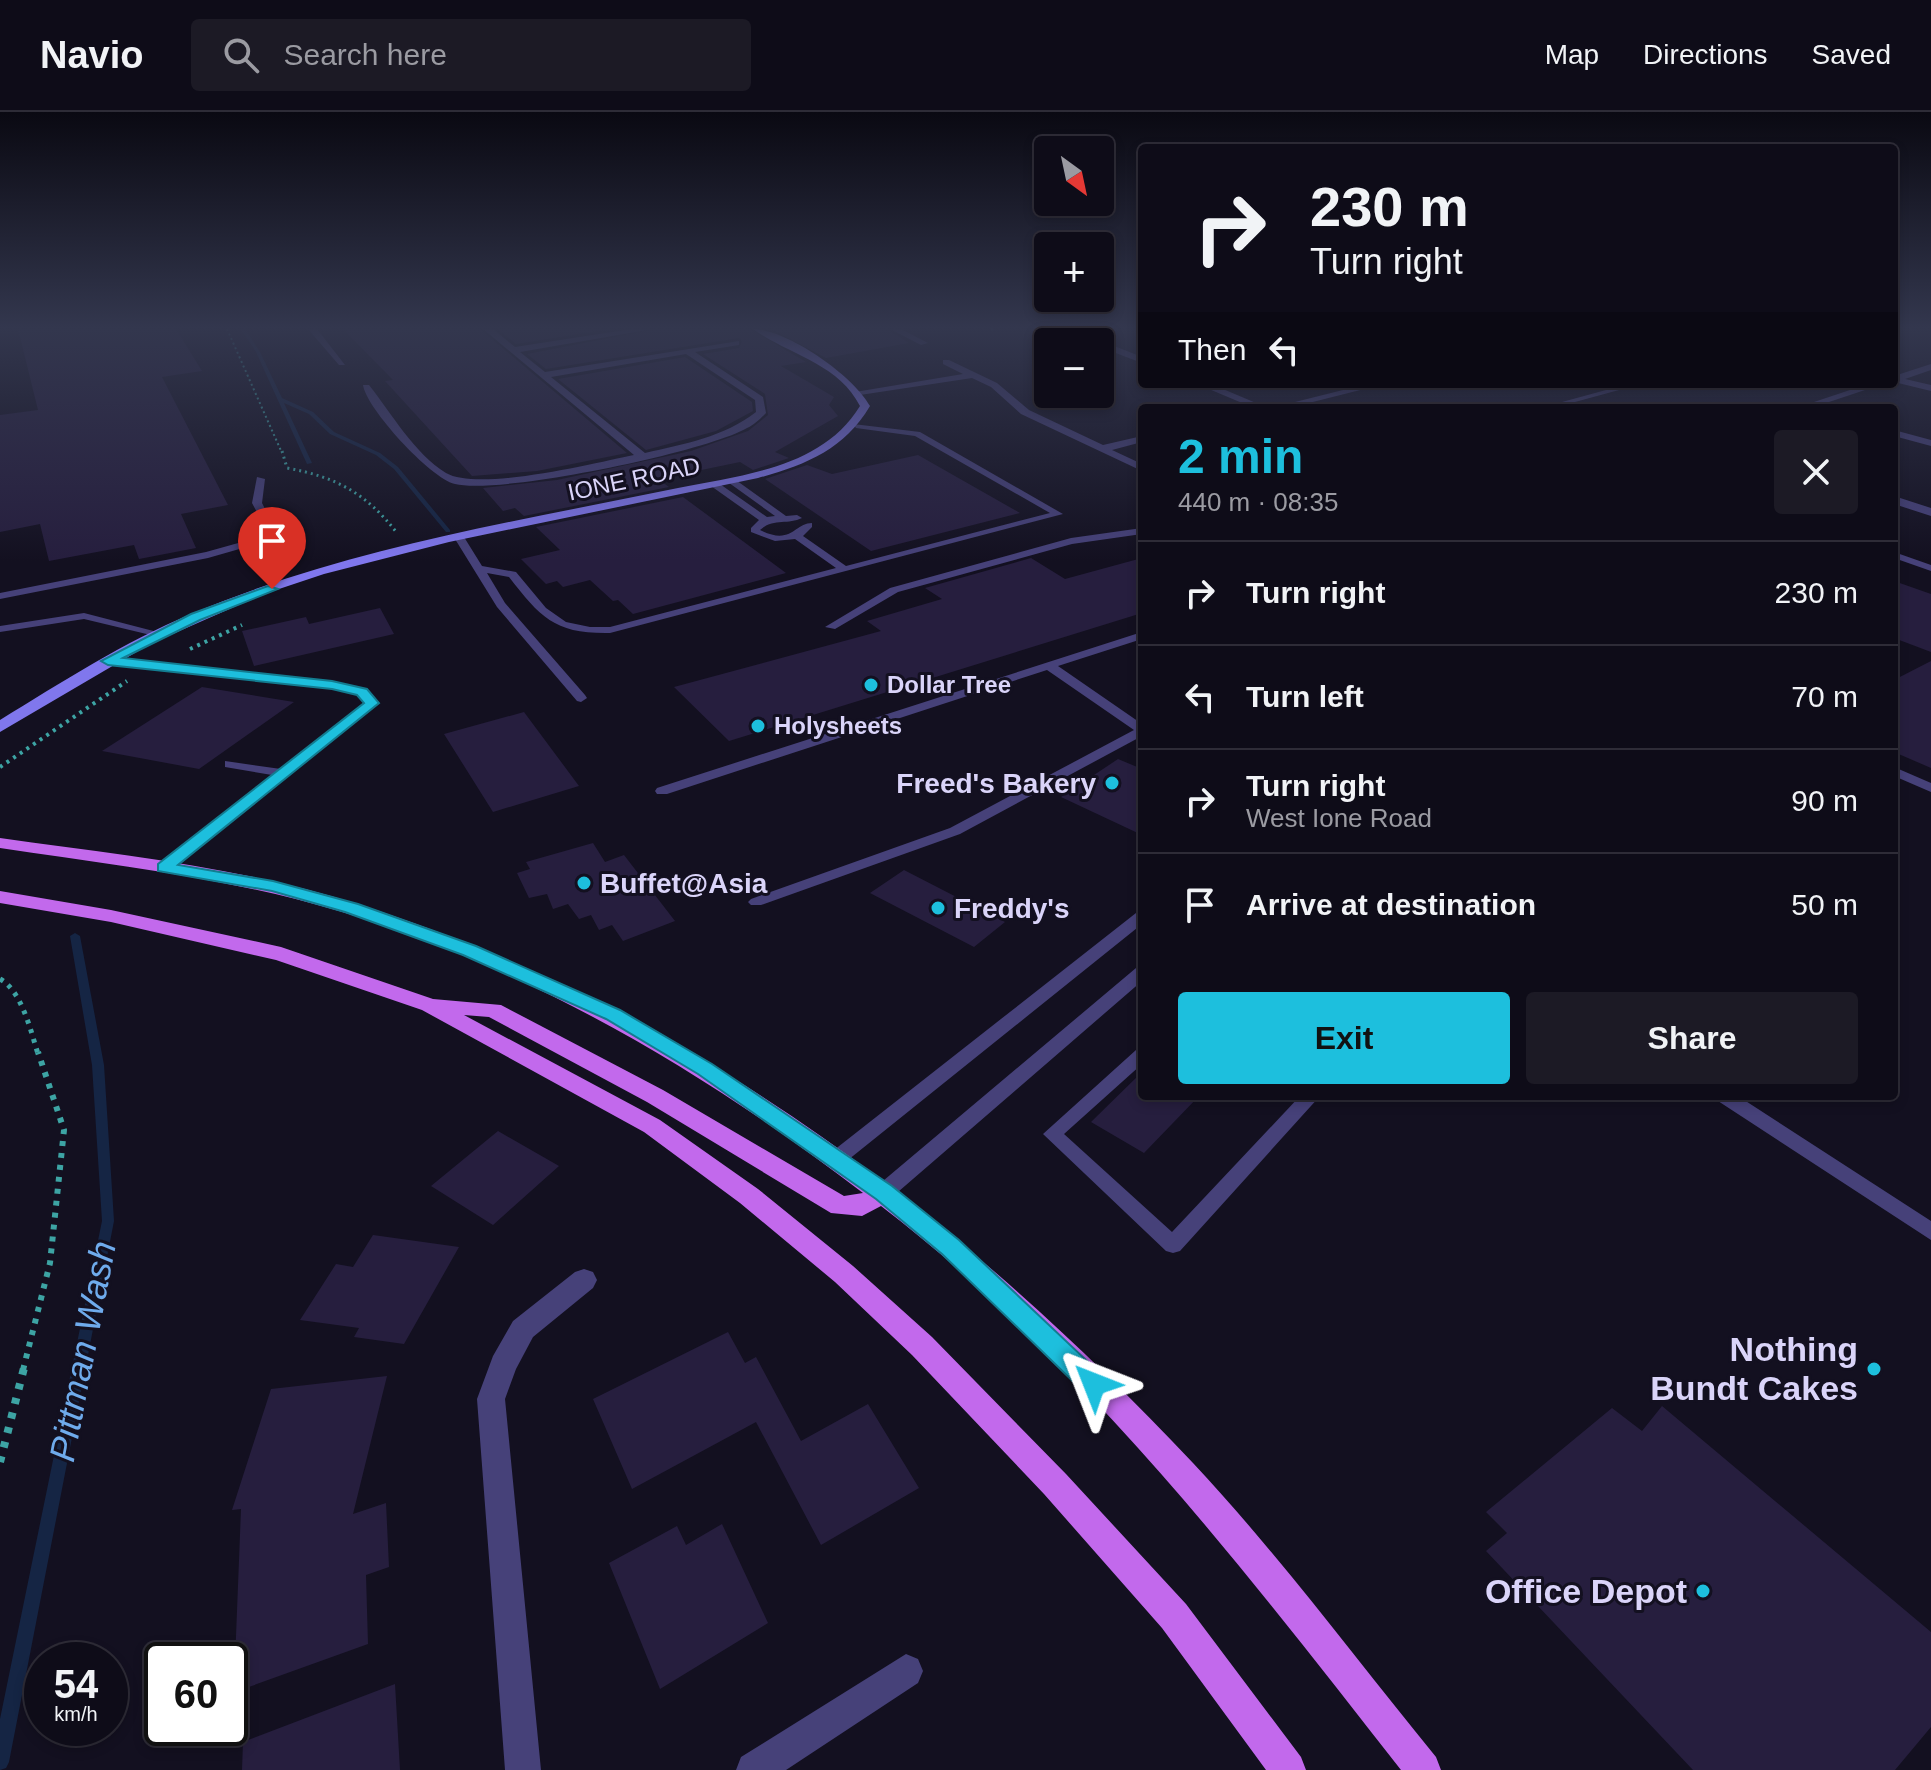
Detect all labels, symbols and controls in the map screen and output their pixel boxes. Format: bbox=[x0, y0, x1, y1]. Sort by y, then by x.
search box bbox=[191, 19, 751, 91]
icon: search bbox=[219, 33, 263, 77]
text: Navio bbox=[40, 34, 143, 76]
text: Search here bbox=[283, 38, 447, 71]
text: Map bbox=[1545, 39, 1599, 70]
text: Directions bbox=[1643, 39, 1768, 70]
text: Saved bbox=[1812, 39, 1891, 70]
north arrow bbox=[1034, 136, 1114, 216]
map controls bbox=[1034, 136, 1114, 408]
text: 230 m bbox=[1310, 175, 1469, 238]
icon: right bbox=[1178, 176, 1282, 280]
button: + bbox=[1034, 232, 1114, 312]
text: Turn right bbox=[1310, 241, 1463, 282]
button: − bbox=[1034, 328, 1114, 408]
icon: left bbox=[1262, 328, 1306, 372]
text: Then bbox=[1178, 333, 1246, 366]
text: 2 min bbox=[1178, 430, 1303, 483]
button: close bbox=[1774, 430, 1858, 514]
street label: IONE ROAD bbox=[565, 451, 703, 506]
text: 440 m · 08:35 bbox=[1178, 487, 1338, 517]
pin bbox=[238, 507, 306, 589]
icon: arrive bbox=[250, 519, 294, 563]
icon: right bbox=[1178, 571, 1222, 615]
text: Turn right bbox=[1246, 576, 1385, 609]
text: 230 m bbox=[1775, 576, 1858, 609]
place label: Dollar Tree bbox=[887, 671, 1011, 698]
icon: left bbox=[1178, 675, 1222, 719]
marker: Dollar Tree bbox=[862, 676, 880, 694]
text: Turn left bbox=[1246, 680, 1364, 713]
text: 70 m bbox=[1791, 680, 1858, 713]
place label: Holysheets bbox=[774, 712, 902, 739]
marker: Holysheets bbox=[749, 717, 767, 735]
place label: Freed's Bakery bbox=[896, 768, 1096, 799]
text: Turn right bbox=[1246, 769, 1385, 802]
marker: Freed's Bakery bbox=[1103, 774, 1121, 792]
icon: right bbox=[1178, 779, 1222, 823]
text: 90 m bbox=[1791, 784, 1858, 817]
text: West Ione Road bbox=[1246, 803, 1432, 833]
place label: Buffet@Asia bbox=[600, 868, 768, 899]
marker: Buffet@Asia bbox=[575, 874, 593, 892]
icon: arrive bbox=[1178, 883, 1222, 927]
text: Arrive at destination bbox=[1246, 888, 1536, 921]
text: 50 m bbox=[1791, 888, 1858, 921]
place label: Freddy's bbox=[954, 893, 1070, 924]
marker: Freddy's bbox=[929, 899, 947, 917]
button: Exit bbox=[1178, 992, 1510, 1084]
button: Share bbox=[1526, 992, 1858, 1084]
water label: Pittman Wash bbox=[41, 1238, 124, 1465]
place label: Nothing Bundt Cakes bbox=[1650, 1330, 1858, 1407]
position arrow bbox=[1052, 1342, 1136, 1426]
marker: Nothing Bundt Cakes bbox=[1865, 1360, 1883, 1378]
place label: Office Depot bbox=[1485, 1572, 1687, 1610]
marker: Office Depot bbox=[1694, 1582, 1712, 1600]
speed limit sign: 60 bbox=[144, 1642, 248, 1746]
text: 54 bbox=[54, 1662, 98, 1706]
text: km/h bbox=[54, 1703, 98, 1725]

